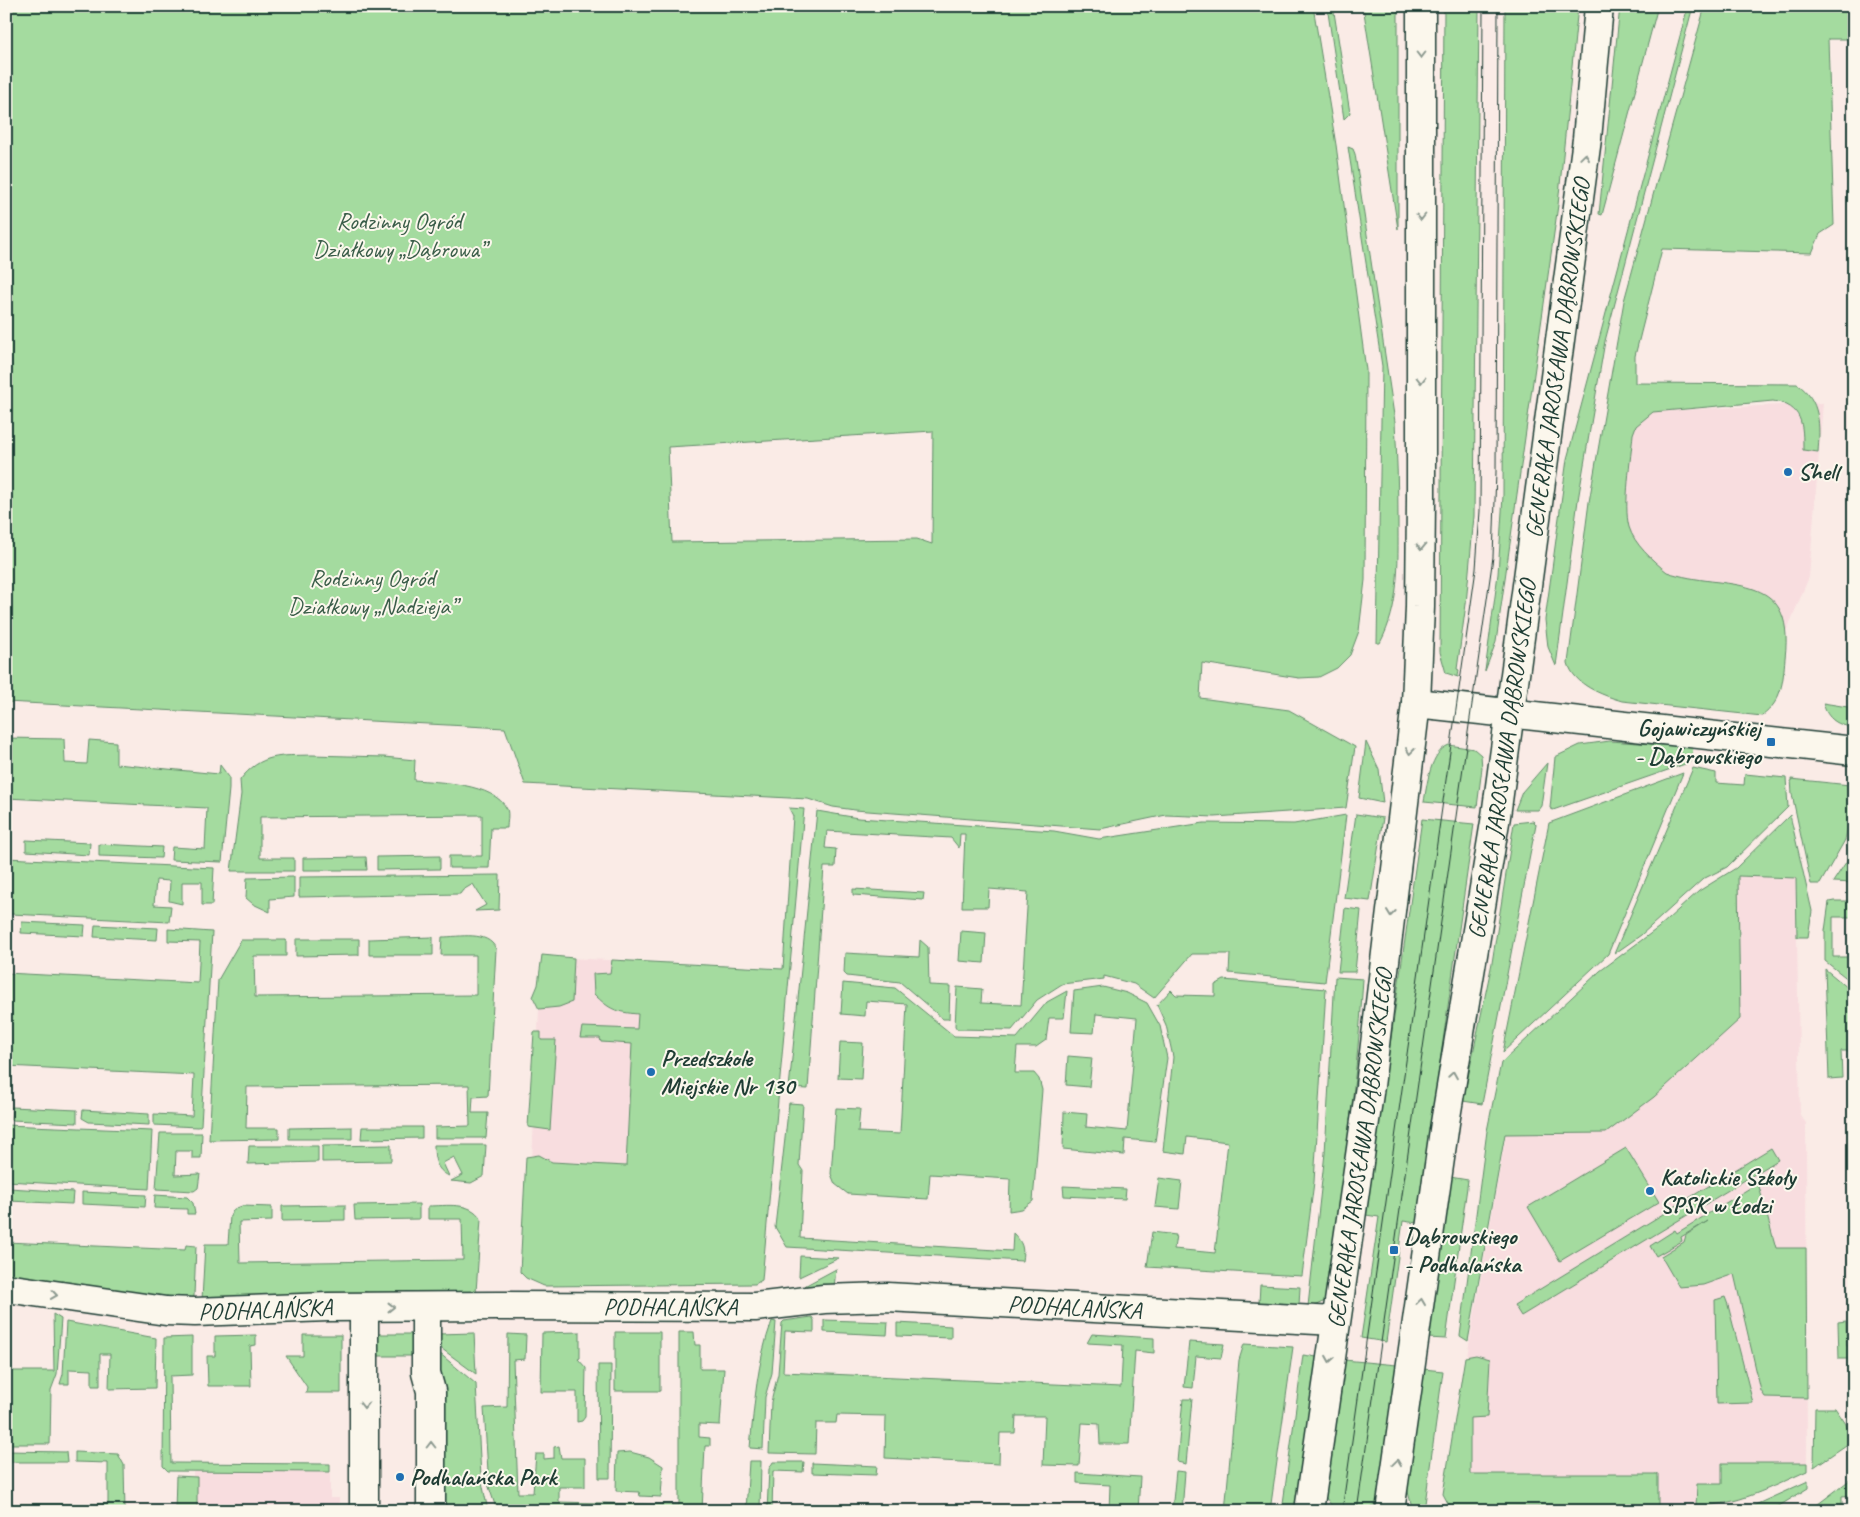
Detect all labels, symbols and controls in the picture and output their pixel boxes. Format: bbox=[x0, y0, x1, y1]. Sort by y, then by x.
one-way arrow bbox=[1416, 52, 1426, 59]
one-way arrow bbox=[1579, 153, 1590, 161]
street label: GENERAŁA JAROSŁAWA DĄBROWSKIEGO bbox=[1519, 174, 1597, 540]
park label: Rodzinny Ogród Działkowy „Dąbrowa” bbox=[313, 206, 491, 264]
one-way arrow bbox=[1416, 214, 1426, 222]
one-way arrow bbox=[1416, 376, 1426, 384]
place label: Shell bbox=[1798, 457, 1843, 487]
marker: Shell bbox=[1782, 466, 1794, 478]
one-way arrow bbox=[1416, 544, 1426, 552]
park label: Rodzinny Ogród Działkowy „Nadzieja” bbox=[288, 563, 462, 621]
street label: GENERAŁA JAROSŁAWA DĄBROWSKIEGO bbox=[1461, 575, 1543, 941]
place label: Gojawiczyńskiej - Dąbrowskiego bbox=[1635, 713, 1764, 771]
marker: Gojawiczyńskiej - Dąbrowskiego bbox=[1765, 736, 1777, 748]
one-way arrow bbox=[1405, 748, 1416, 756]
one-way arrow bbox=[1386, 909, 1397, 917]
street label: GENERAŁA JAROSŁAWA DĄBROWSKIEGO bbox=[1320, 964, 1399, 1330]
place label: Przedszkole Miejskie Nr 130 bbox=[661, 1043, 796, 1101]
marker: Przedszkole Miejskie Nr 130 bbox=[645, 1066, 657, 1078]
one-way arrow bbox=[1447, 1071, 1458, 1079]
place label: Katolickie Szkoły SPSK w Łodzi bbox=[1660, 1162, 1798, 1220]
marker: Katolickie Szkoły SPSK w Łodzi bbox=[1644, 1185, 1656, 1197]
place label: Dąbrowskiego - Podhalańska bbox=[1404, 1221, 1523, 1279]
marker: Dąbrowskiego - Podhalańska bbox=[1388, 1244, 1400, 1256]
street label: PODHALAŃSKA bbox=[1007, 1288, 1143, 1326]
one-way arrow bbox=[51, 1289, 59, 1300]
street label: PODHALAŃSKA bbox=[603, 1291, 738, 1322]
street label: PODHALAŃSKA bbox=[198, 1292, 334, 1327]
one-way arrow bbox=[1415, 1297, 1426, 1305]
one-way arrow bbox=[387, 1302, 395, 1312]
one-way arrow bbox=[1325, 1356, 1336, 1364]
one-way arrow bbox=[359, 1401, 369, 1409]
one-way arrow bbox=[426, 1440, 436, 1448]
one-way arrow bbox=[1392, 1458, 1402, 1467]
place label: Podhalańska Park bbox=[410, 1462, 558, 1492]
marker: Podhalańska Park bbox=[394, 1471, 406, 1483]

